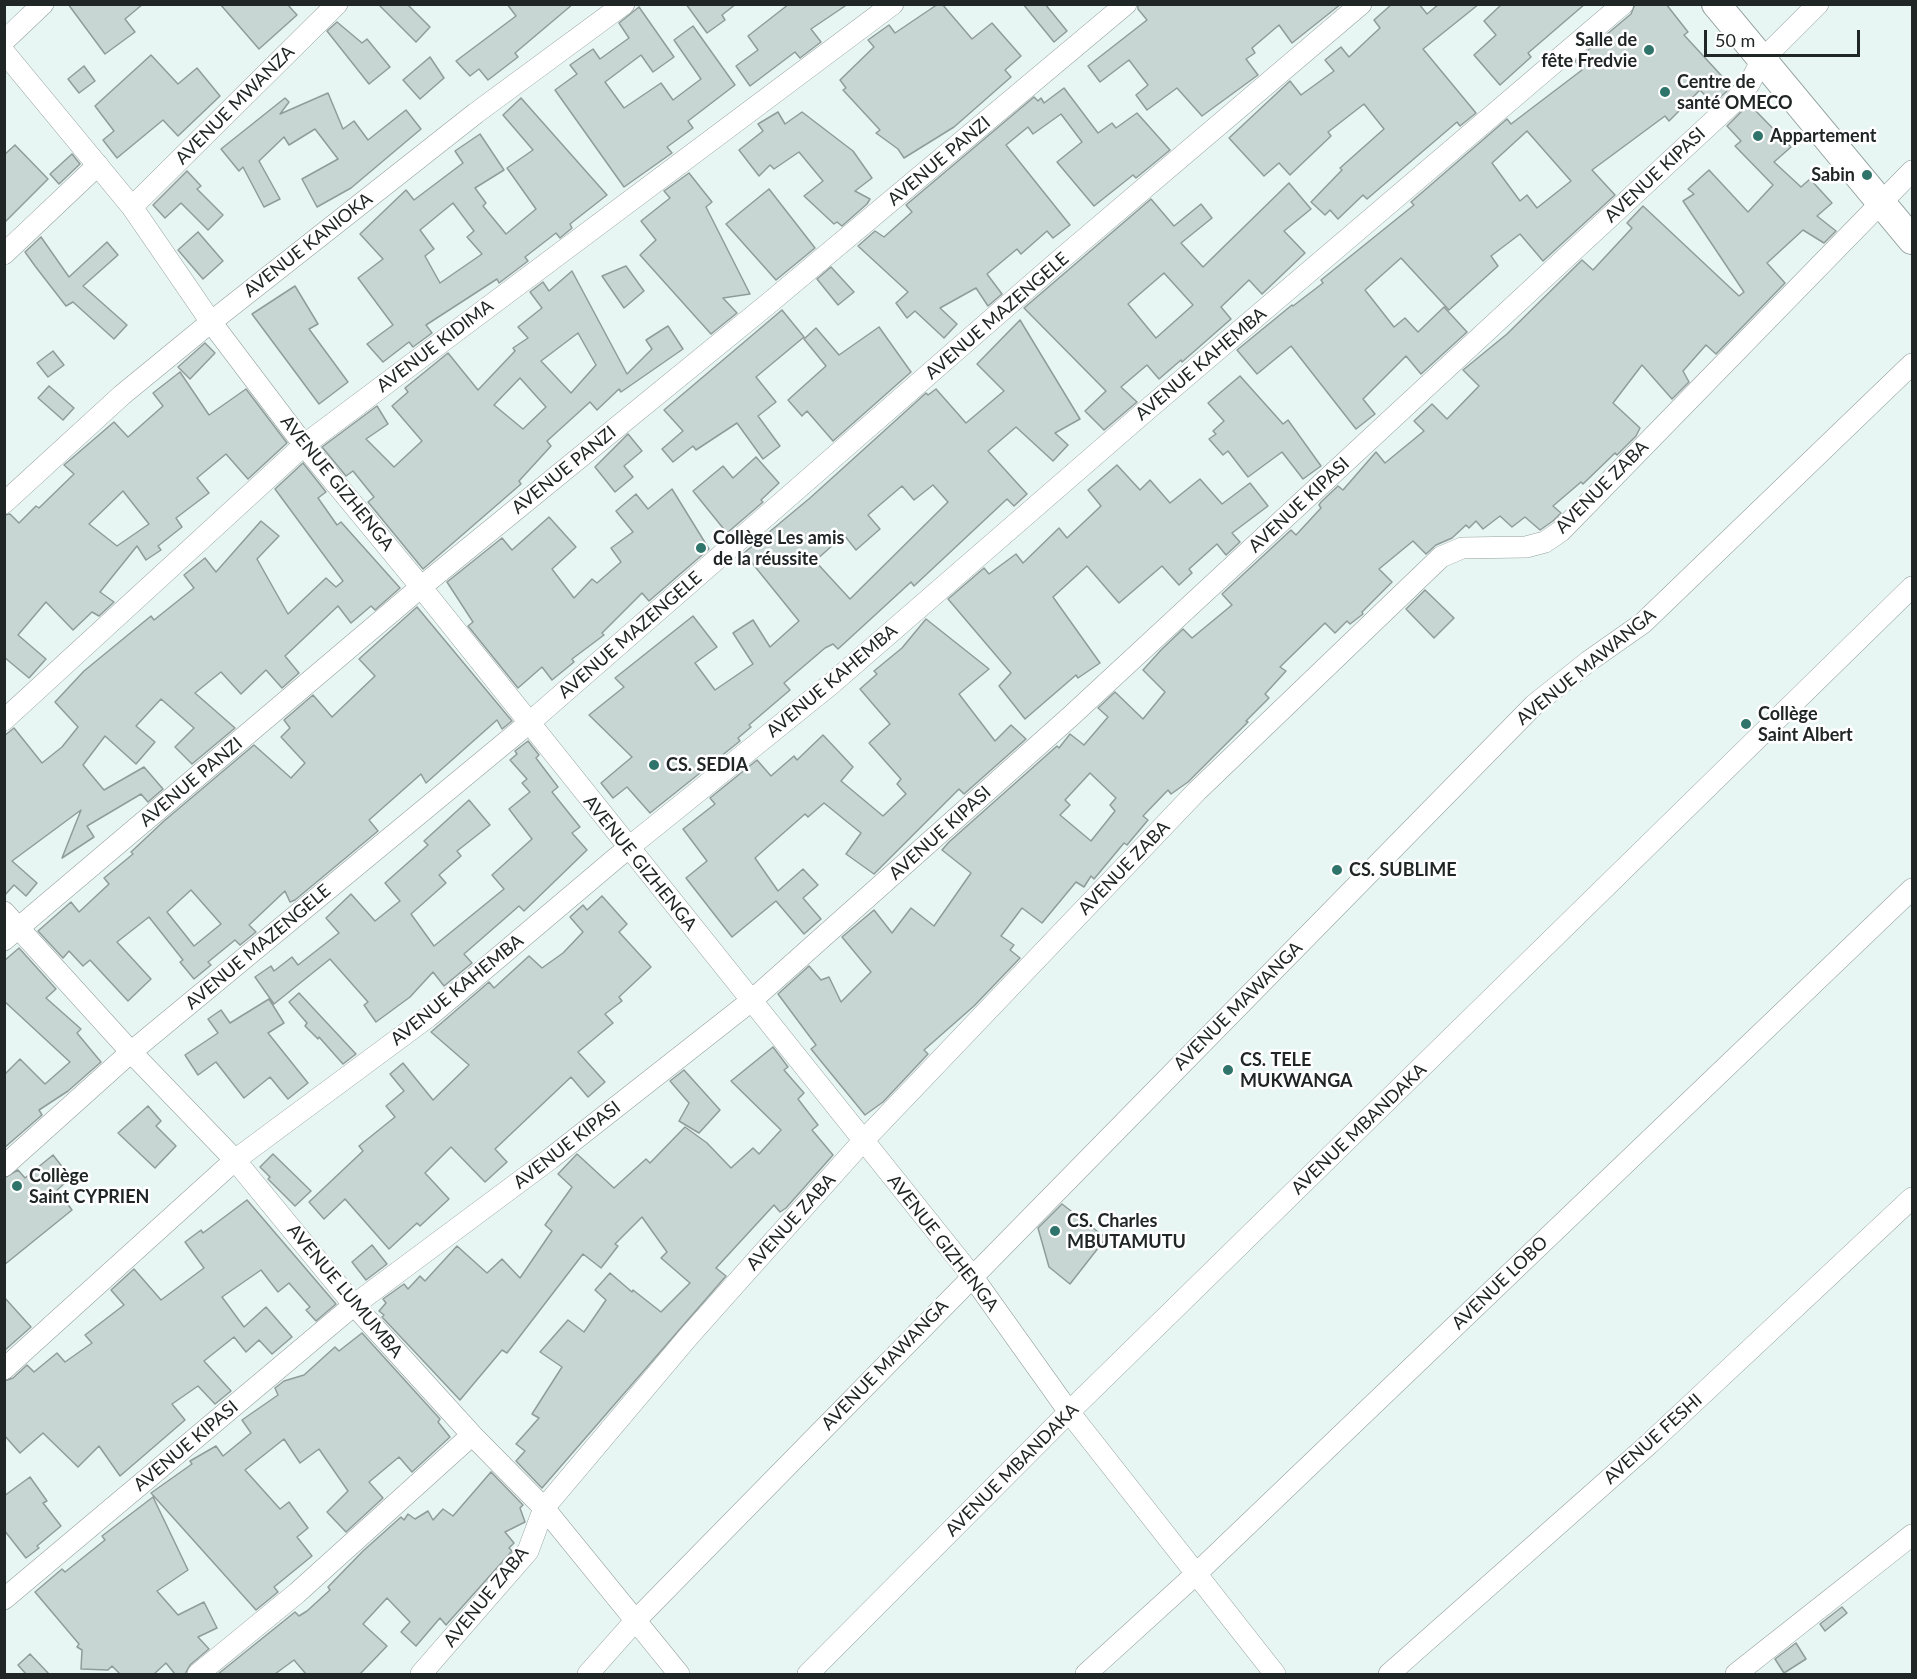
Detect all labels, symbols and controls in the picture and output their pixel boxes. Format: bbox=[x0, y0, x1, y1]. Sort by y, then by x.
scale bar bbox=[1707, 18, 1863, 56]
place label: Salle de fête Fredvie bbox=[1541, 29, 1637, 72]
text: 50 m bbox=[1715, 29, 1755, 51]
street label: AVENUE MWANZA bbox=[171, 41, 299, 169]
marker: Salle de fête Fredvie bbox=[1642, 43, 1656, 57]
place label: Centre de santé OMECO bbox=[1677, 71, 1792, 113]
marker: Centre de santé OMECO bbox=[1658, 85, 1672, 99]
street label: AVENUE PANZI bbox=[883, 112, 995, 210]
street label: AVENUE KIPASI bbox=[1600, 123, 1710, 227]
place label: Appartement bbox=[1770, 125, 1876, 147]
marker: Appartement bbox=[1751, 129, 1765, 143]
place label: Sabin bbox=[1811, 164, 1855, 186]
marker: Sabin bbox=[1860, 168, 1874, 182]
street label: AVENUE KANIOKA bbox=[239, 188, 377, 302]
street label: AVENUE MAZENGELE bbox=[921, 248, 1073, 384]
street label: AVENUE KIDIMA bbox=[372, 295, 498, 397]
street label: AVENUE KAHEMBA bbox=[1131, 303, 1271, 425]
street label: AVENUE GIZHENGA bbox=[276, 411, 398, 555]
street label: AVENUE PANZI bbox=[508, 421, 620, 519]
street label: AVENUE ZABA bbox=[1551, 436, 1653, 538]
street label: AVENUE KIPASI bbox=[1244, 453, 1354, 557]
place label: Collège Les amis de la réussite bbox=[713, 527, 844, 570]
marker: Collège Les amis de la réussite bbox=[694, 541, 708, 555]
street label: AVENUE MAZENGELE bbox=[554, 567, 706, 703]
street label: AVENUE MAWANGA bbox=[1512, 604, 1660, 730]
street label: AVENUE KAHEMBA bbox=[762, 620, 902, 742]
place label: Collège Saint Albert bbox=[1758, 703, 1853, 746]
marker: Collège Saint Albert bbox=[1739, 717, 1753, 731]
street label: AVENUE PANZI bbox=[135, 733, 247, 831]
place label: CS. SEDIA bbox=[666, 754, 748, 776]
marker: CS. SEDIA bbox=[647, 758, 661, 772]
street label: AVENUE KIPASI bbox=[885, 782, 995, 884]
street label: AVENUE GIZHENGA bbox=[579, 791, 701, 935]
street label: AVENUE ZABA bbox=[1074, 816, 1174, 920]
place label: CS. SUBLIME bbox=[1349, 859, 1457, 881]
marker: CS. SUBLIME bbox=[1330, 863, 1344, 877]
street label: AVENUE MAZENGELE bbox=[181, 880, 335, 1014]
street label: AVENUE KAHEMBA bbox=[386, 930, 528, 1050]
street label: AVENUE MAWANGA bbox=[1169, 937, 1307, 1075]
place label: CS. TELE MUKWANGA bbox=[1240, 1049, 1353, 1092]
street label: AVENUE MBANDAKA bbox=[1287, 1059, 1431, 1199]
marker: CS. TELE MUKWANGA bbox=[1221, 1063, 1235, 1077]
street label: AVENUE KIPASI bbox=[509, 1097, 625, 1193]
place label: Collège Saint CYPRIEN bbox=[29, 1165, 149, 1208]
street label: AVENUE ZABA bbox=[742, 1169, 840, 1275]
street label: AVENUE GIZHENGA bbox=[883, 1170, 1003, 1316]
marker: Collège Saint CYPRIEN bbox=[10, 1179, 24, 1193]
place label: CS. Charles MBUTAMUTU bbox=[1067, 1210, 1186, 1252]
street label: AVENUE LUMUMBA bbox=[283, 1220, 407, 1362]
marker: CS. Charles MBUTAMUTU bbox=[1048, 1224, 1062, 1238]
street label: AVENUE LOBO bbox=[1448, 1232, 1552, 1334]
street label: AVENUE MAWANGA bbox=[817, 1295, 953, 1435]
street label: AVENUE FESHI bbox=[1599, 1389, 1707, 1489]
street label: AVENUE KIPASI bbox=[129, 1396, 243, 1496]
street label: AVENUE MBANDAKA bbox=[941, 1399, 1083, 1541]
street label: AVENUE ZABA bbox=[439, 1543, 533, 1651]

